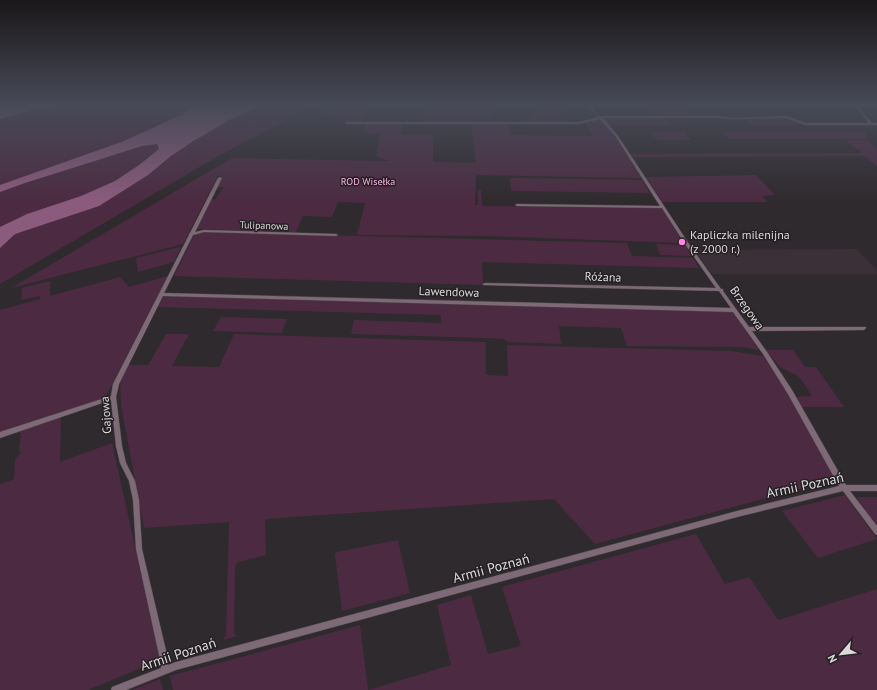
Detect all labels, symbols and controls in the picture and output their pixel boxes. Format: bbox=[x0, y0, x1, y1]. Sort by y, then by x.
park label: ROD Wisełka bbox=[341, 175, 395, 188]
street label: Tulipanowa bbox=[239, 218, 289, 233]
place label: Kapliczka milenijna (z 2000 r.) bbox=[690, 227, 790, 256]
marker: Kapliczka milenijna (z 2000 r.) bbox=[677, 237, 687, 247]
street label: Różana bbox=[584, 268, 622, 285]
street label: Lawendowa bbox=[418, 283, 480, 300]
street label: Brzegowa bbox=[727, 283, 768, 332]
street label: Gajowa bbox=[97, 396, 114, 434]
street label: Armii Poznań bbox=[765, 468, 845, 502]
street label: Armii Poznań bbox=[451, 549, 531, 587]
street label: Armii Poznań bbox=[138, 633, 218, 675]
north arrow bbox=[821, 634, 861, 674]
text: N bbox=[824, 652, 840, 665]

